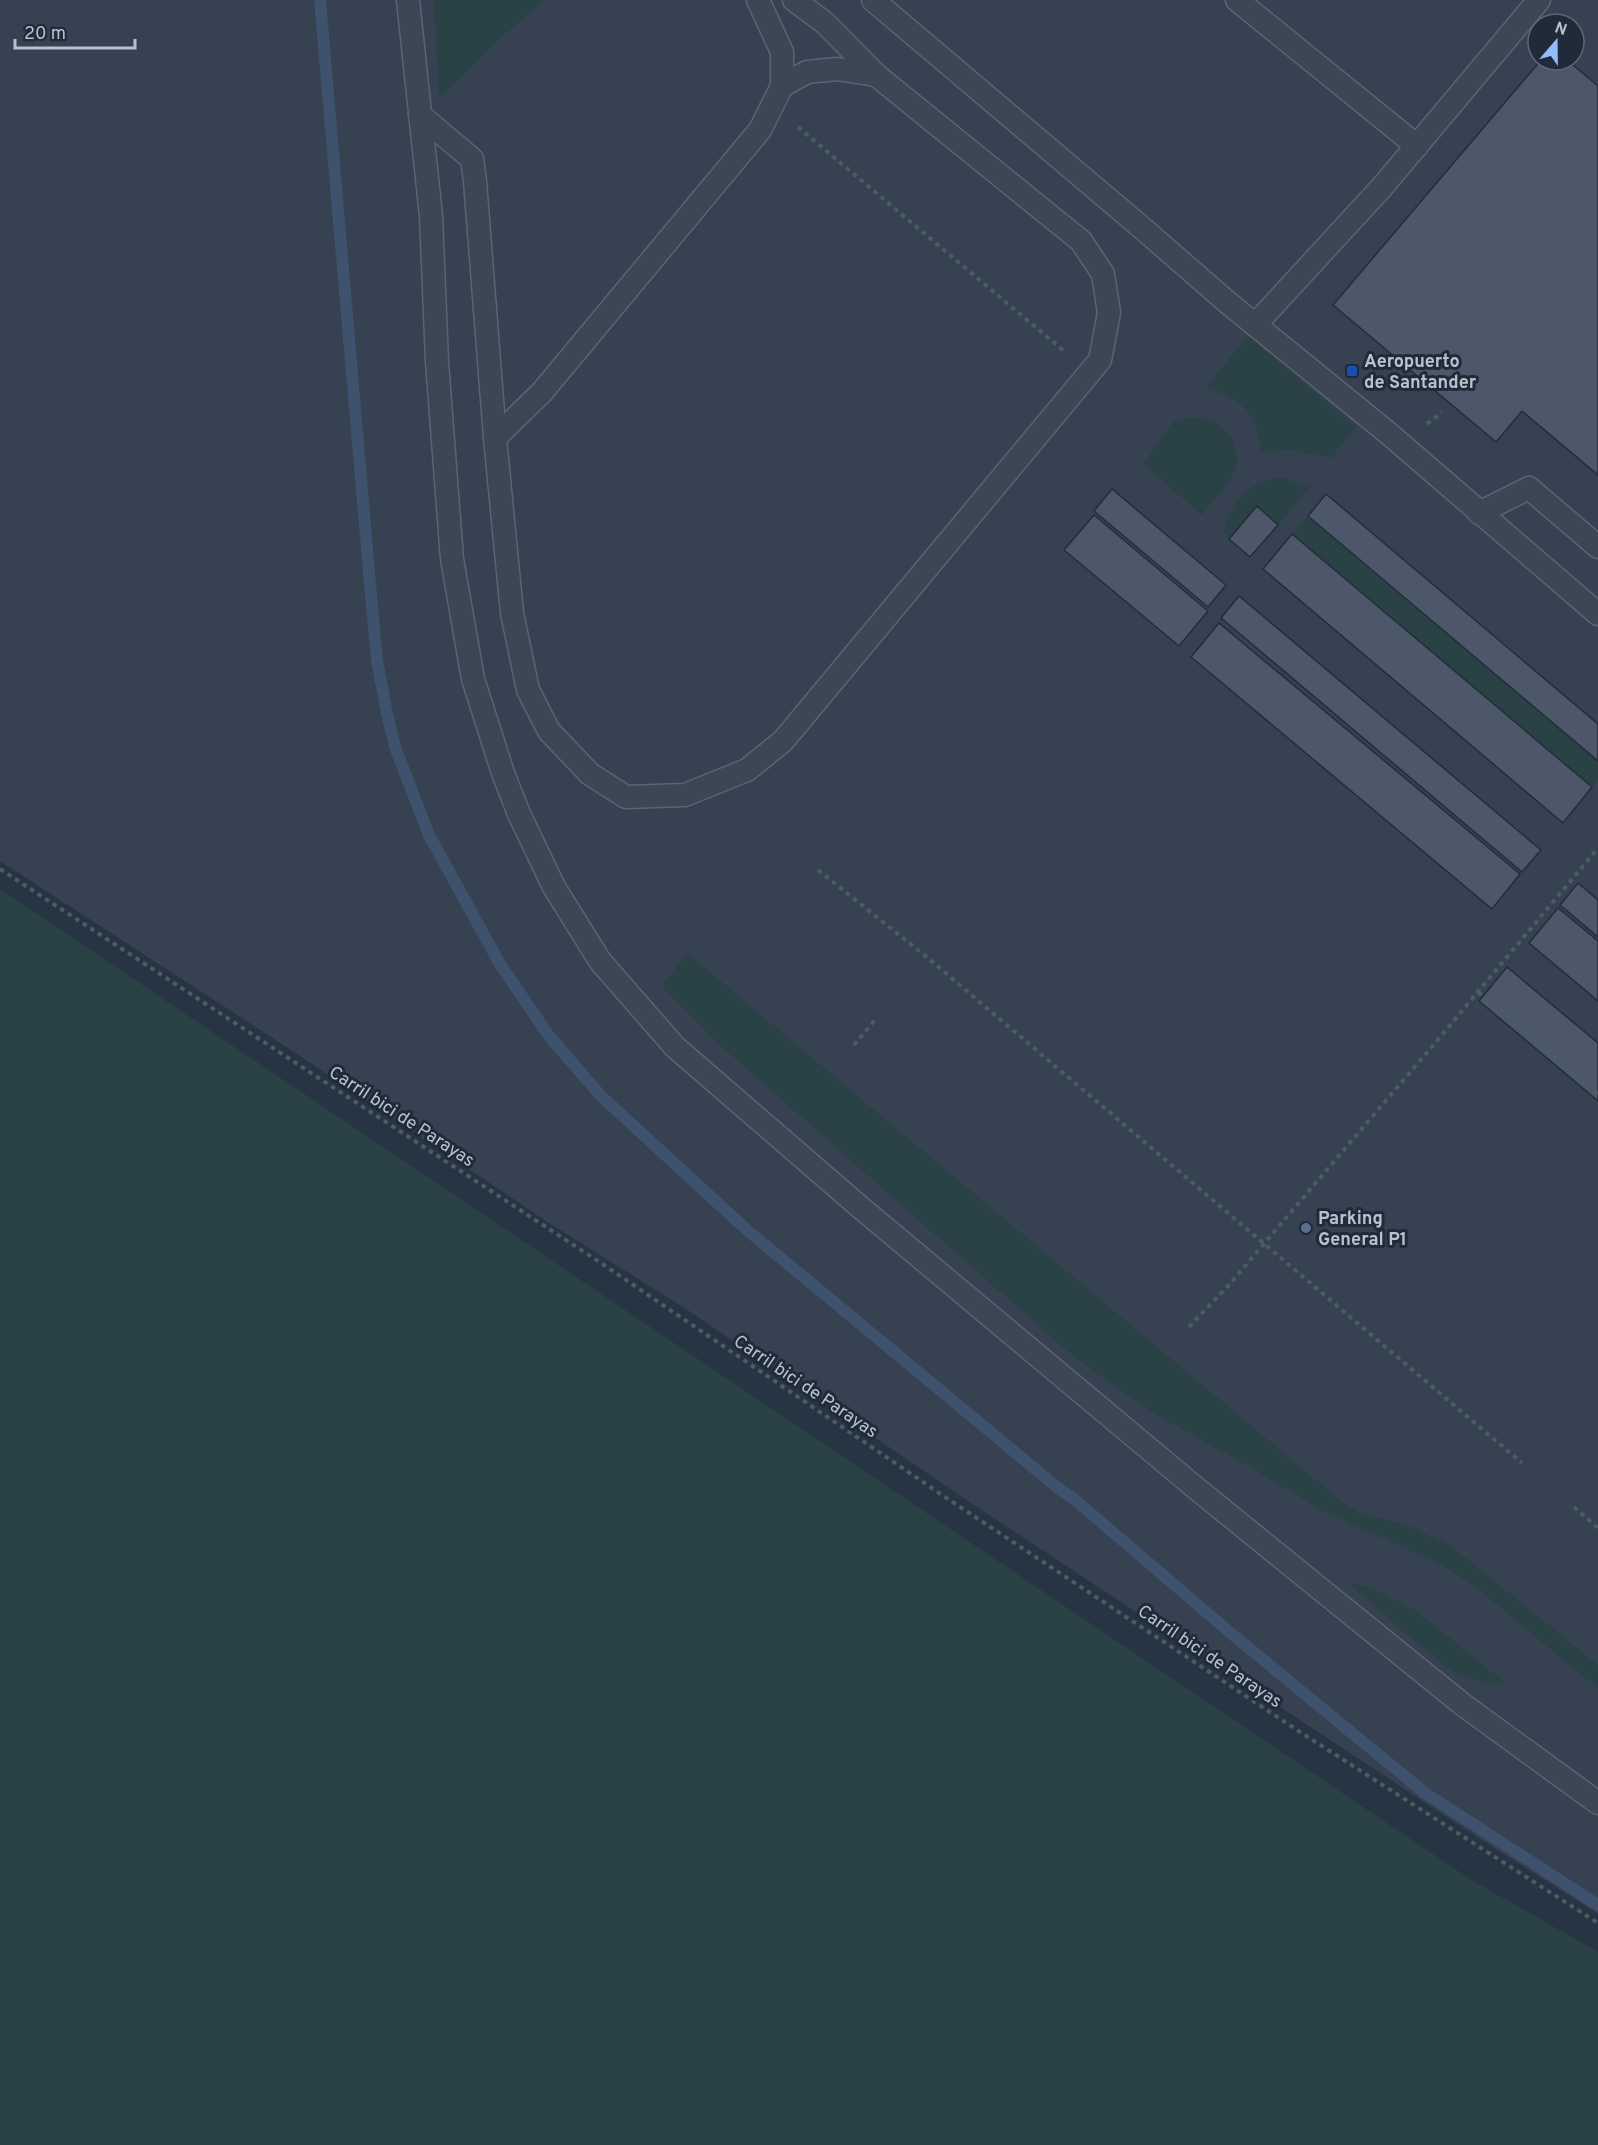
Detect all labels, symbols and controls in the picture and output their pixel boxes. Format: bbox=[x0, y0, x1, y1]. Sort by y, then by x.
scale bar bbox=[15, 12, 135, 50]
north arrow bbox=[1526, 12, 1586, 72]
text: N bbox=[1552, 18, 1569, 41]
text: 20 m bbox=[24, 23, 66, 46]
place label: Aeropuerto de Santander bbox=[1364, 351, 1477, 395]
marker: Aeropuerto de Santander bbox=[1345, 364, 1359, 378]
street label: Carril bici de Parayas bbox=[324, 1062, 478, 1173]
place label: Parking General P1 bbox=[1318, 1208, 1407, 1252]
marker: Parking General P1 bbox=[1299, 1221, 1313, 1235]
street label: Carril bici de Parayas bbox=[729, 1330, 882, 1444]
street label: Carril bici de Parayas bbox=[1133, 1600, 1286, 1714]

